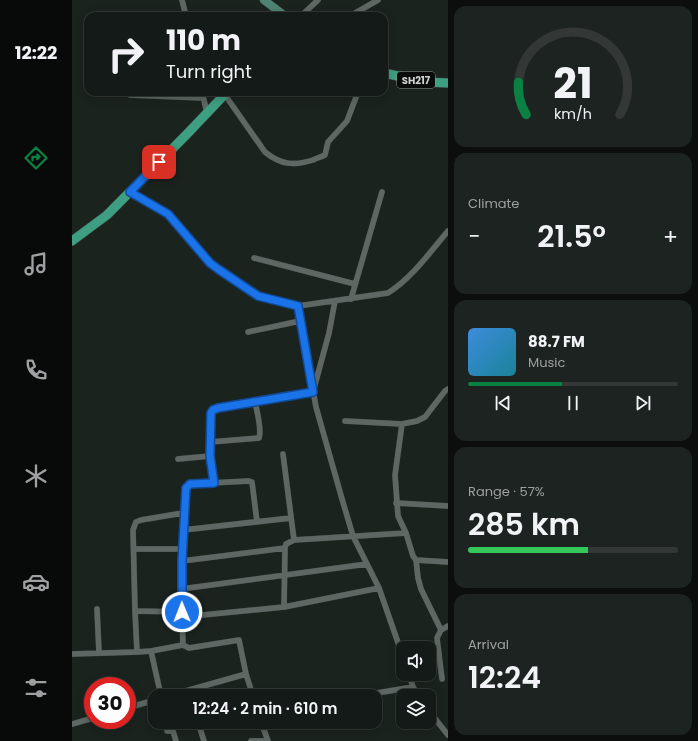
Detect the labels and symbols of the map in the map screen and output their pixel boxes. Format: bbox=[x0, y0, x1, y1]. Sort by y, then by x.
road number: SH217 bbox=[397, 72, 435, 88]
pin bbox=[142, 145, 176, 179]
position arrow bbox=[161, 591, 203, 633]
speed limit sign: 30 bbox=[84, 677, 136, 729]

